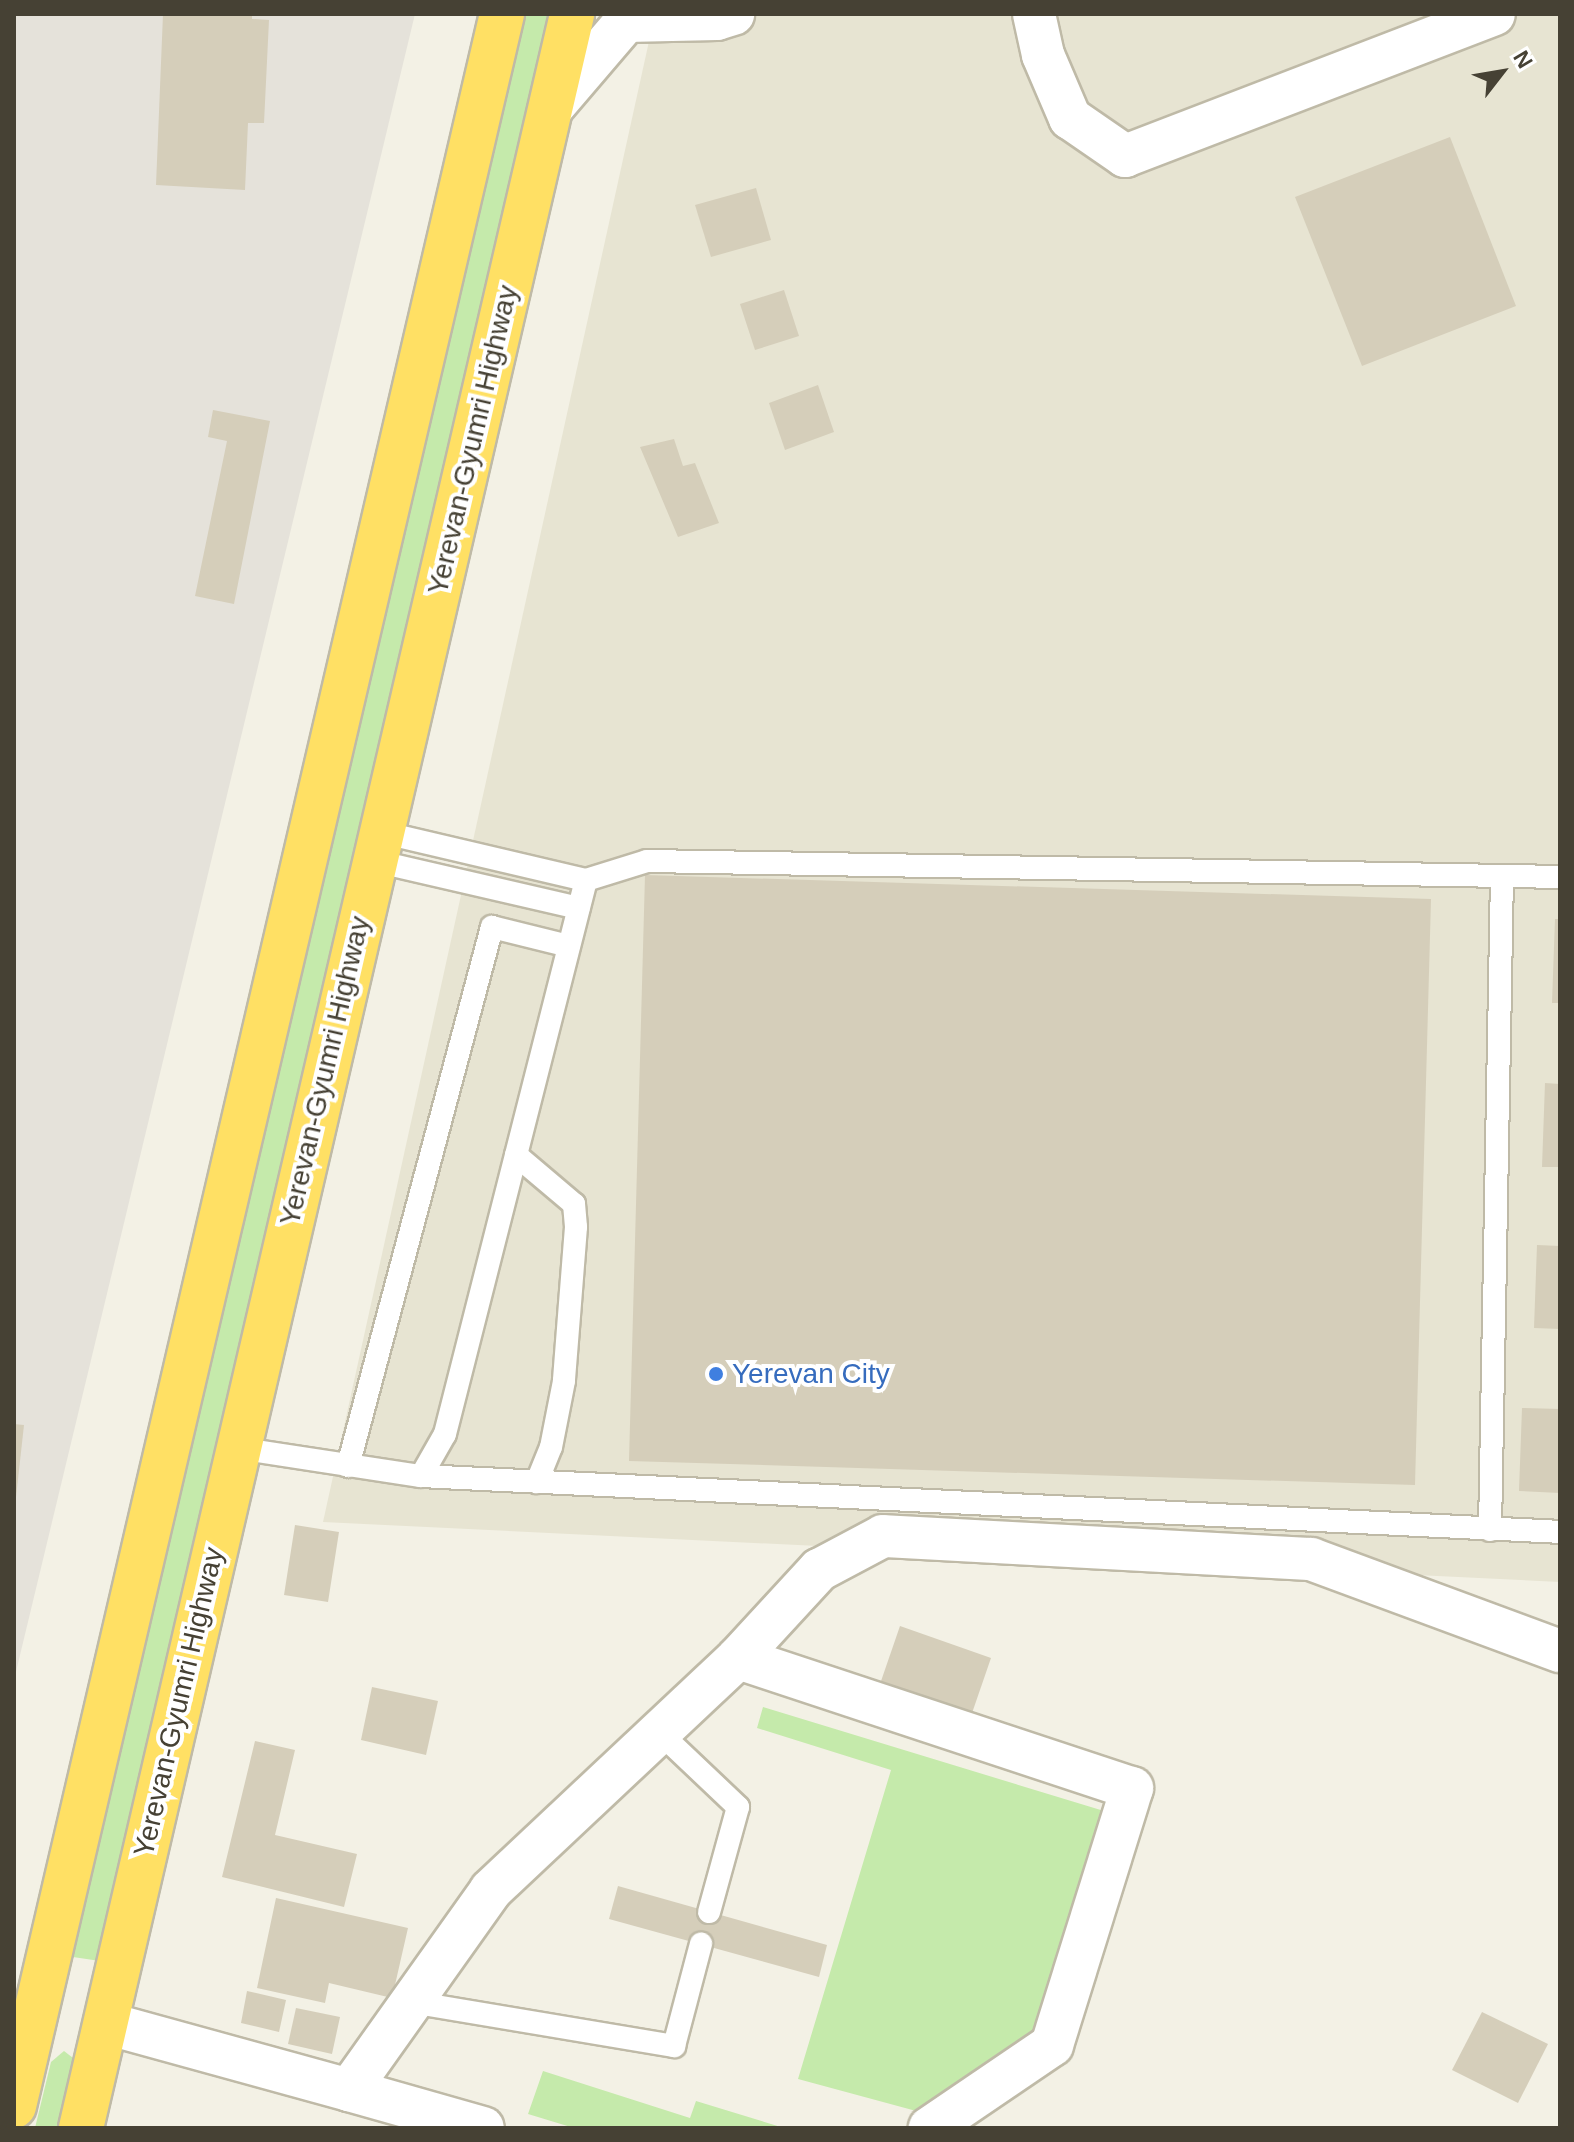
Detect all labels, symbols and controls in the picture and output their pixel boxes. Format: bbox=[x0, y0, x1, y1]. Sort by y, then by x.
north arrow bbox=[1462, 32, 1542, 112]
text: N bbox=[1508, 46, 1538, 73]
street label: Yerevan-Gyumri Highway bbox=[421, 282, 525, 598]
street label: Yerevan-Gyumri Highway bbox=[273, 913, 377, 1229]
place label: Yerevan City bbox=[732, 1357, 890, 1391]
marker: Yerevan City bbox=[707, 1365, 725, 1383]
street label: Yerevan-Gyumri Highway bbox=[127, 1544, 231, 1860]

